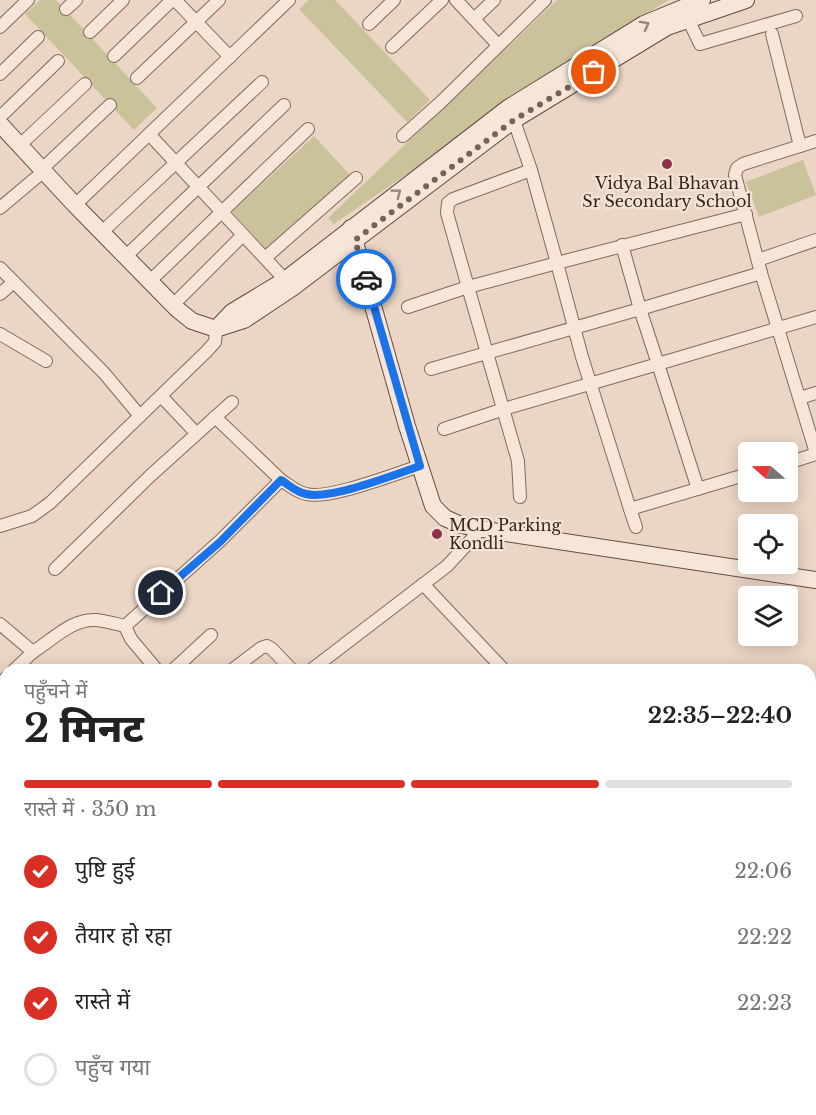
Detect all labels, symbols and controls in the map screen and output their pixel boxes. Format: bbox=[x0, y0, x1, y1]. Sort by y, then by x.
one-way arrow bbox=[638, 21, 649, 32]
pin bbox=[568, 46, 619, 97]
icon: bag bbox=[577, 55, 610, 88]
marker: Vidya Bal Bhavan Sr Secondary School bbox=[660, 157, 674, 171]
place label: Vidya Bal Bhavan Sr Secondary School bbox=[582, 173, 752, 211]
one-way arrow bbox=[390, 189, 401, 200]
courier bbox=[336, 249, 396, 309]
icon: car bbox=[350, 263, 383, 296]
north arrow bbox=[738, 442, 798, 502]
map controls bbox=[738, 442, 798, 646]
button: locate bbox=[738, 514, 798, 574]
place label: MCD Parking Kondli bbox=[449, 515, 561, 553]
marker: MCD Parking Kondli bbox=[430, 527, 444, 541]
pin bbox=[135, 567, 186, 618]
icon: home bbox=[144, 576, 177, 609]
button: layers bbox=[738, 586, 798, 646]
text: पहुँचने में bbox=[24, 679, 87, 703]
text: 22:35–22:40 bbox=[648, 702, 792, 729]
text: 2 मिनट bbox=[24, 704, 144, 753]
text: रास्ते में · 350 m bbox=[24, 797, 157, 821]
icon: check bbox=[24, 855, 57, 888]
text: पुष्टि हुई bbox=[75, 856, 135, 883]
text: 22:06 bbox=[735, 859, 792, 883]
icon: check bbox=[24, 921, 57, 954]
text: तैयार हो रहा bbox=[75, 922, 171, 949]
text: 22:22 bbox=[737, 925, 792, 949]
icon: check bbox=[24, 987, 57, 1020]
text: रास्ते में bbox=[75, 988, 130, 1015]
text: 22:23 bbox=[737, 991, 792, 1015]
text: पहुँच गया bbox=[75, 1054, 150, 1081]

